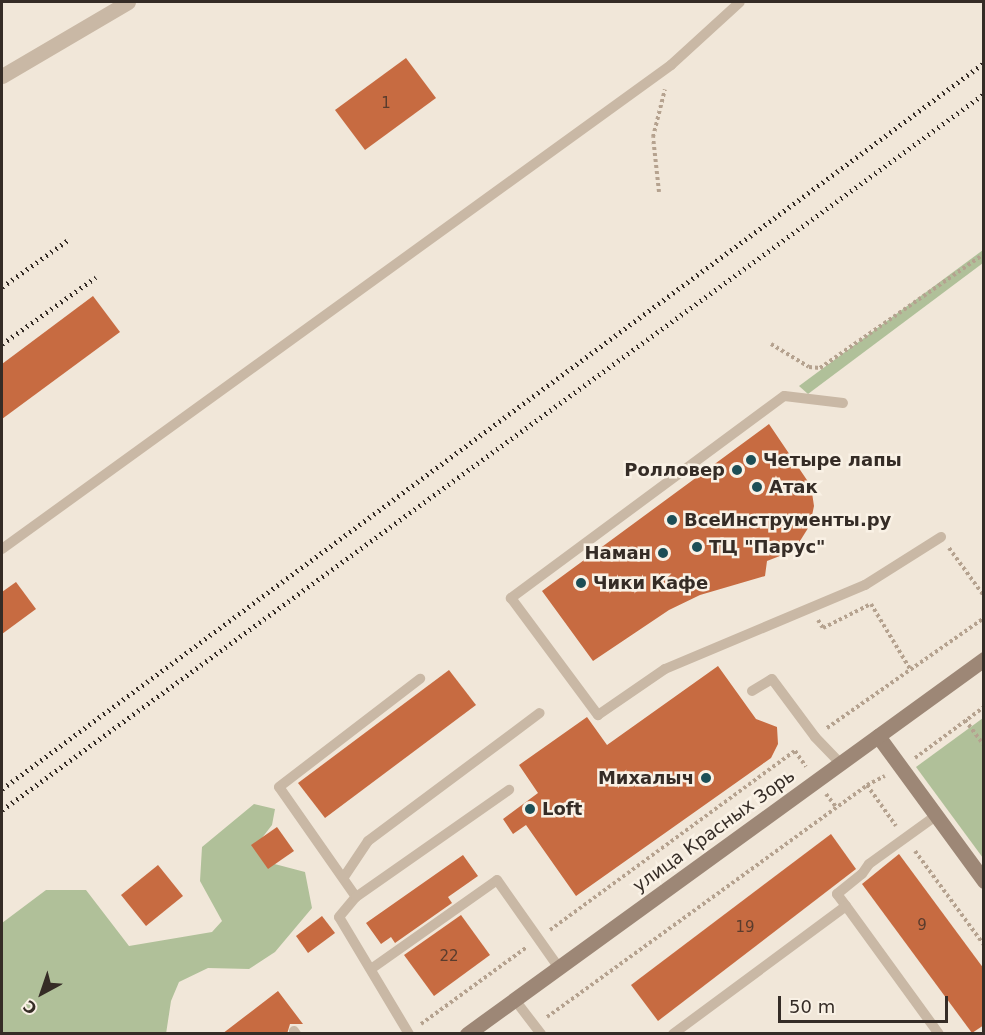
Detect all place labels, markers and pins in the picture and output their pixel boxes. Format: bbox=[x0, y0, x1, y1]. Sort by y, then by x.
place label: Четыре лапы bbox=[763, 449, 902, 471]
marker: Четыре лапы bbox=[744, 453, 758, 467]
place label: Ролловер bbox=[624, 459, 725, 481]
marker: Ролловер bbox=[730, 463, 744, 477]
place label: Атак bbox=[769, 476, 818, 498]
marker: Атак bbox=[750, 480, 764, 494]
place label: ВсеИнструменты.ру bbox=[684, 509, 891, 531]
marker: ВсеИнструменты.ру bbox=[665, 513, 679, 527]
place label: ТЦ "Парус" bbox=[709, 536, 825, 558]
marker: ТЦ "Парус" bbox=[690, 540, 704, 554]
place label: Наман bbox=[584, 542, 651, 564]
marker: Наман bbox=[656, 546, 670, 560]
place label: Чики Кафе bbox=[593, 572, 708, 594]
marker: Чики Кафе bbox=[574, 576, 588, 590]
place label: Михалыч bbox=[598, 767, 694, 789]
marker: Михалыч bbox=[699, 771, 713, 785]
place label: Loft bbox=[542, 798, 582, 820]
marker: Loft bbox=[523, 802, 537, 816]

